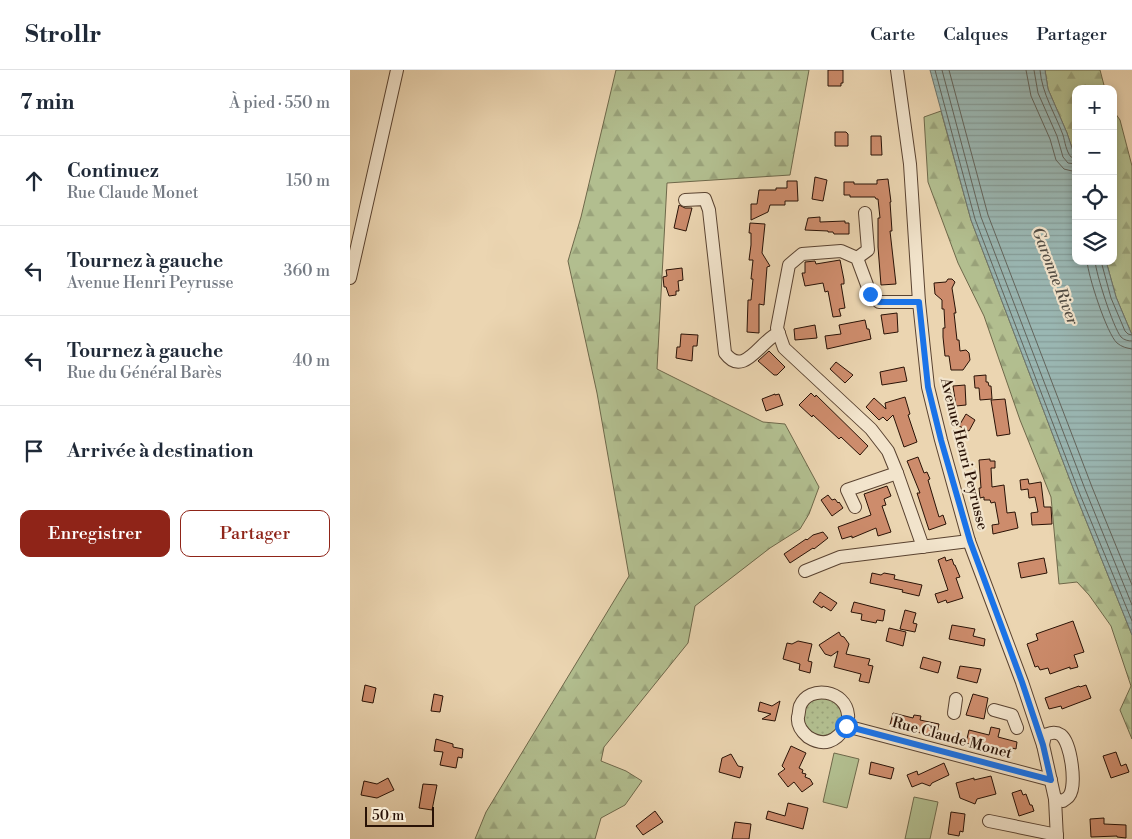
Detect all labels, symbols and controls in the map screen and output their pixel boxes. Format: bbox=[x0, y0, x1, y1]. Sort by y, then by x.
text: Strollr bbox=[25, 20, 101, 50]
text: Carte bbox=[870, 23, 915, 46]
text: Calques bbox=[943, 23, 1008, 46]
text: Partager bbox=[1036, 23, 1107, 46]
map controls bbox=[1072, 85, 1117, 265]
button: + bbox=[1072, 85, 1117, 130]
text: 7 min bbox=[20, 90, 74, 116]
text: À pied · 550 m bbox=[229, 93, 330, 113]
button: − bbox=[1072, 130, 1117, 175]
text: Continuez bbox=[67, 159, 159, 183]
icon: ahead bbox=[20, 167, 48, 195]
text: 150 m bbox=[286, 171, 330, 191]
button: locate bbox=[1072, 175, 1117, 220]
text: Rue Claude Monet bbox=[67, 183, 198, 203]
button: layers bbox=[1072, 220, 1117, 265]
water label: Garonne River bbox=[1027, 224, 1083, 329]
text: Tournez à gauche bbox=[67, 249, 223, 273]
icon: left bbox=[20, 257, 48, 285]
text: 360 m bbox=[284, 261, 330, 281]
text: Avenue Henri Peyrusse bbox=[67, 273, 234, 293]
route end bbox=[859, 283, 882, 306]
text: Tournez à gauche bbox=[67, 339, 223, 363]
icon: left bbox=[20, 347, 48, 375]
text: 40 m bbox=[293, 351, 330, 371]
text: Rue du Général Barès bbox=[67, 363, 222, 383]
street label: Avenue Henri Peyrusse bbox=[936, 375, 992, 532]
icon: arrive bbox=[20, 437, 48, 465]
text: Arrivée à destination bbox=[67, 439, 253, 463]
button: Enregistrer bbox=[20, 510, 170, 557]
button: Partager bbox=[180, 510, 330, 557]
street label: Rue Claude Monet bbox=[890, 713, 1015, 763]
route start bbox=[835, 715, 858, 738]
scale bar bbox=[365, 804, 434, 827]
text: 50 m bbox=[372, 807, 404, 825]

